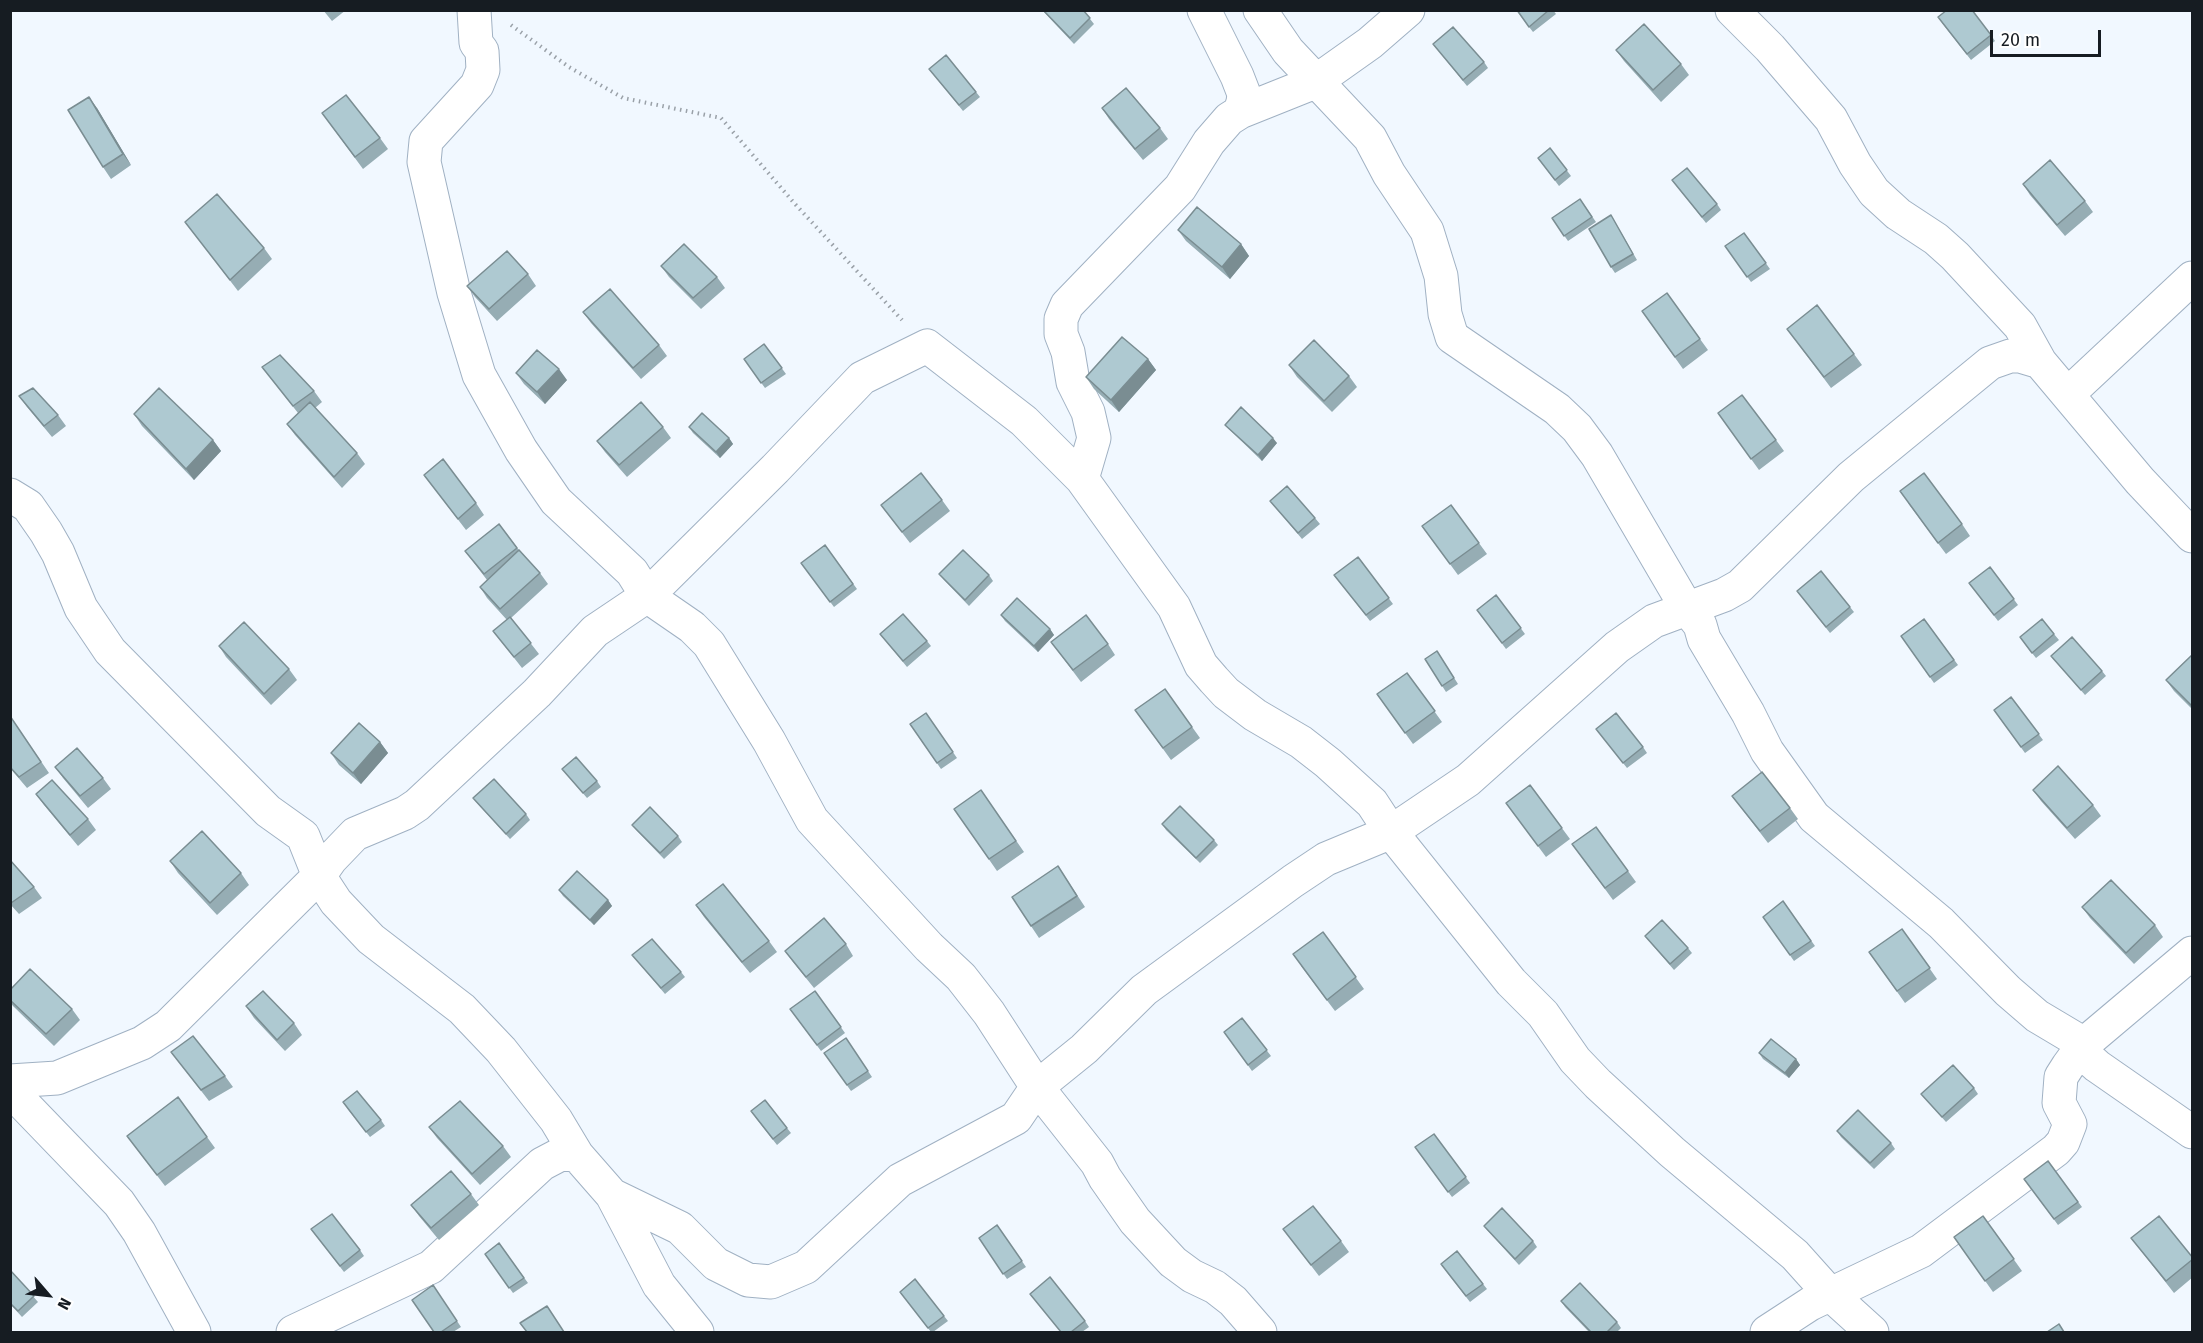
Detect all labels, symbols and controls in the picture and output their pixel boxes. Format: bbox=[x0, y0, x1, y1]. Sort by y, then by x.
scale bar bbox=[1993, 18, 2104, 56]
text: 20 m bbox=[2001, 29, 2040, 51]
north arrow bbox=[18, 1265, 78, 1325]
text: N bbox=[53, 1295, 75, 1313]

